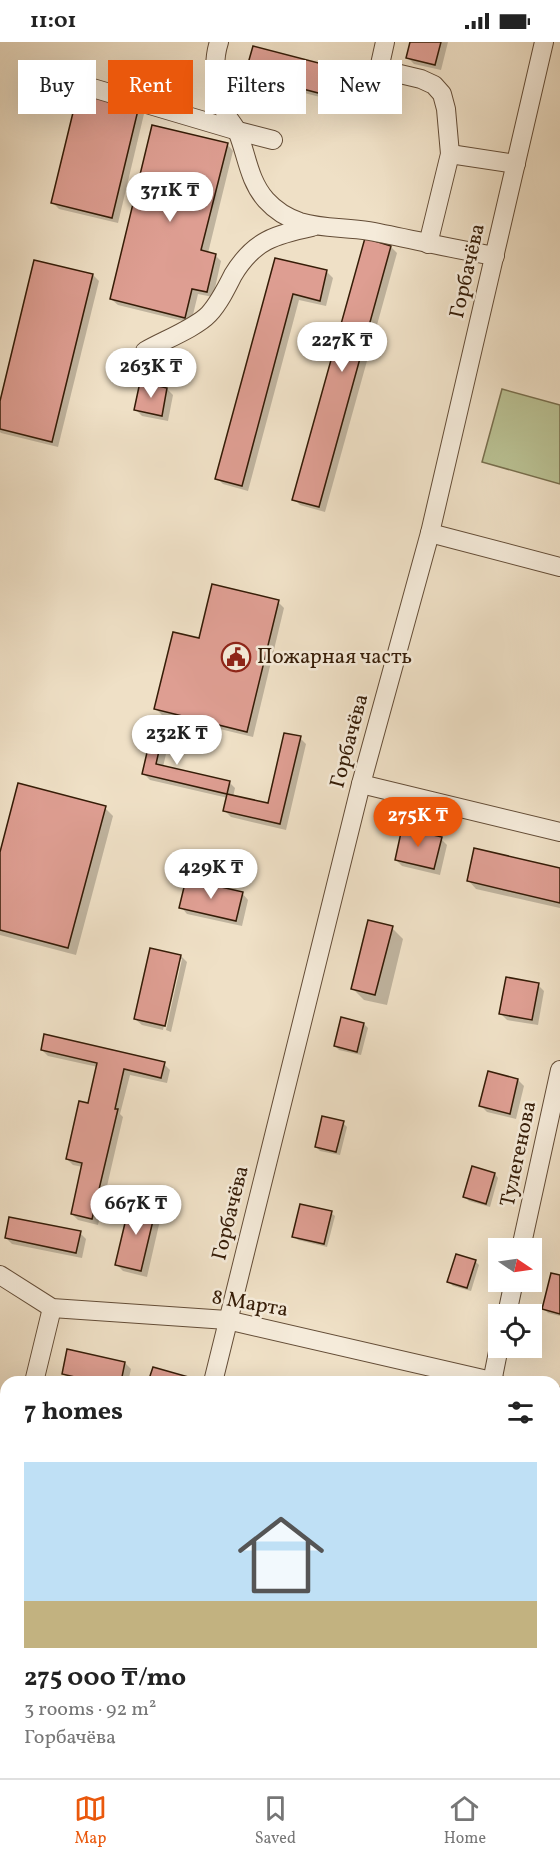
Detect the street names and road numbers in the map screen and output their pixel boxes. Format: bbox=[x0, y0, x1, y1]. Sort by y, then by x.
street label: Горбачёва bbox=[443, 221, 493, 321]
street label: Горбачёва bbox=[323, 691, 377, 791]
street label: Тулегенова bbox=[494, 1098, 544, 1210]
street label: Горбачёва bbox=[205, 1163, 257, 1263]
street label: 8 Марта bbox=[209, 1283, 291, 1325]

